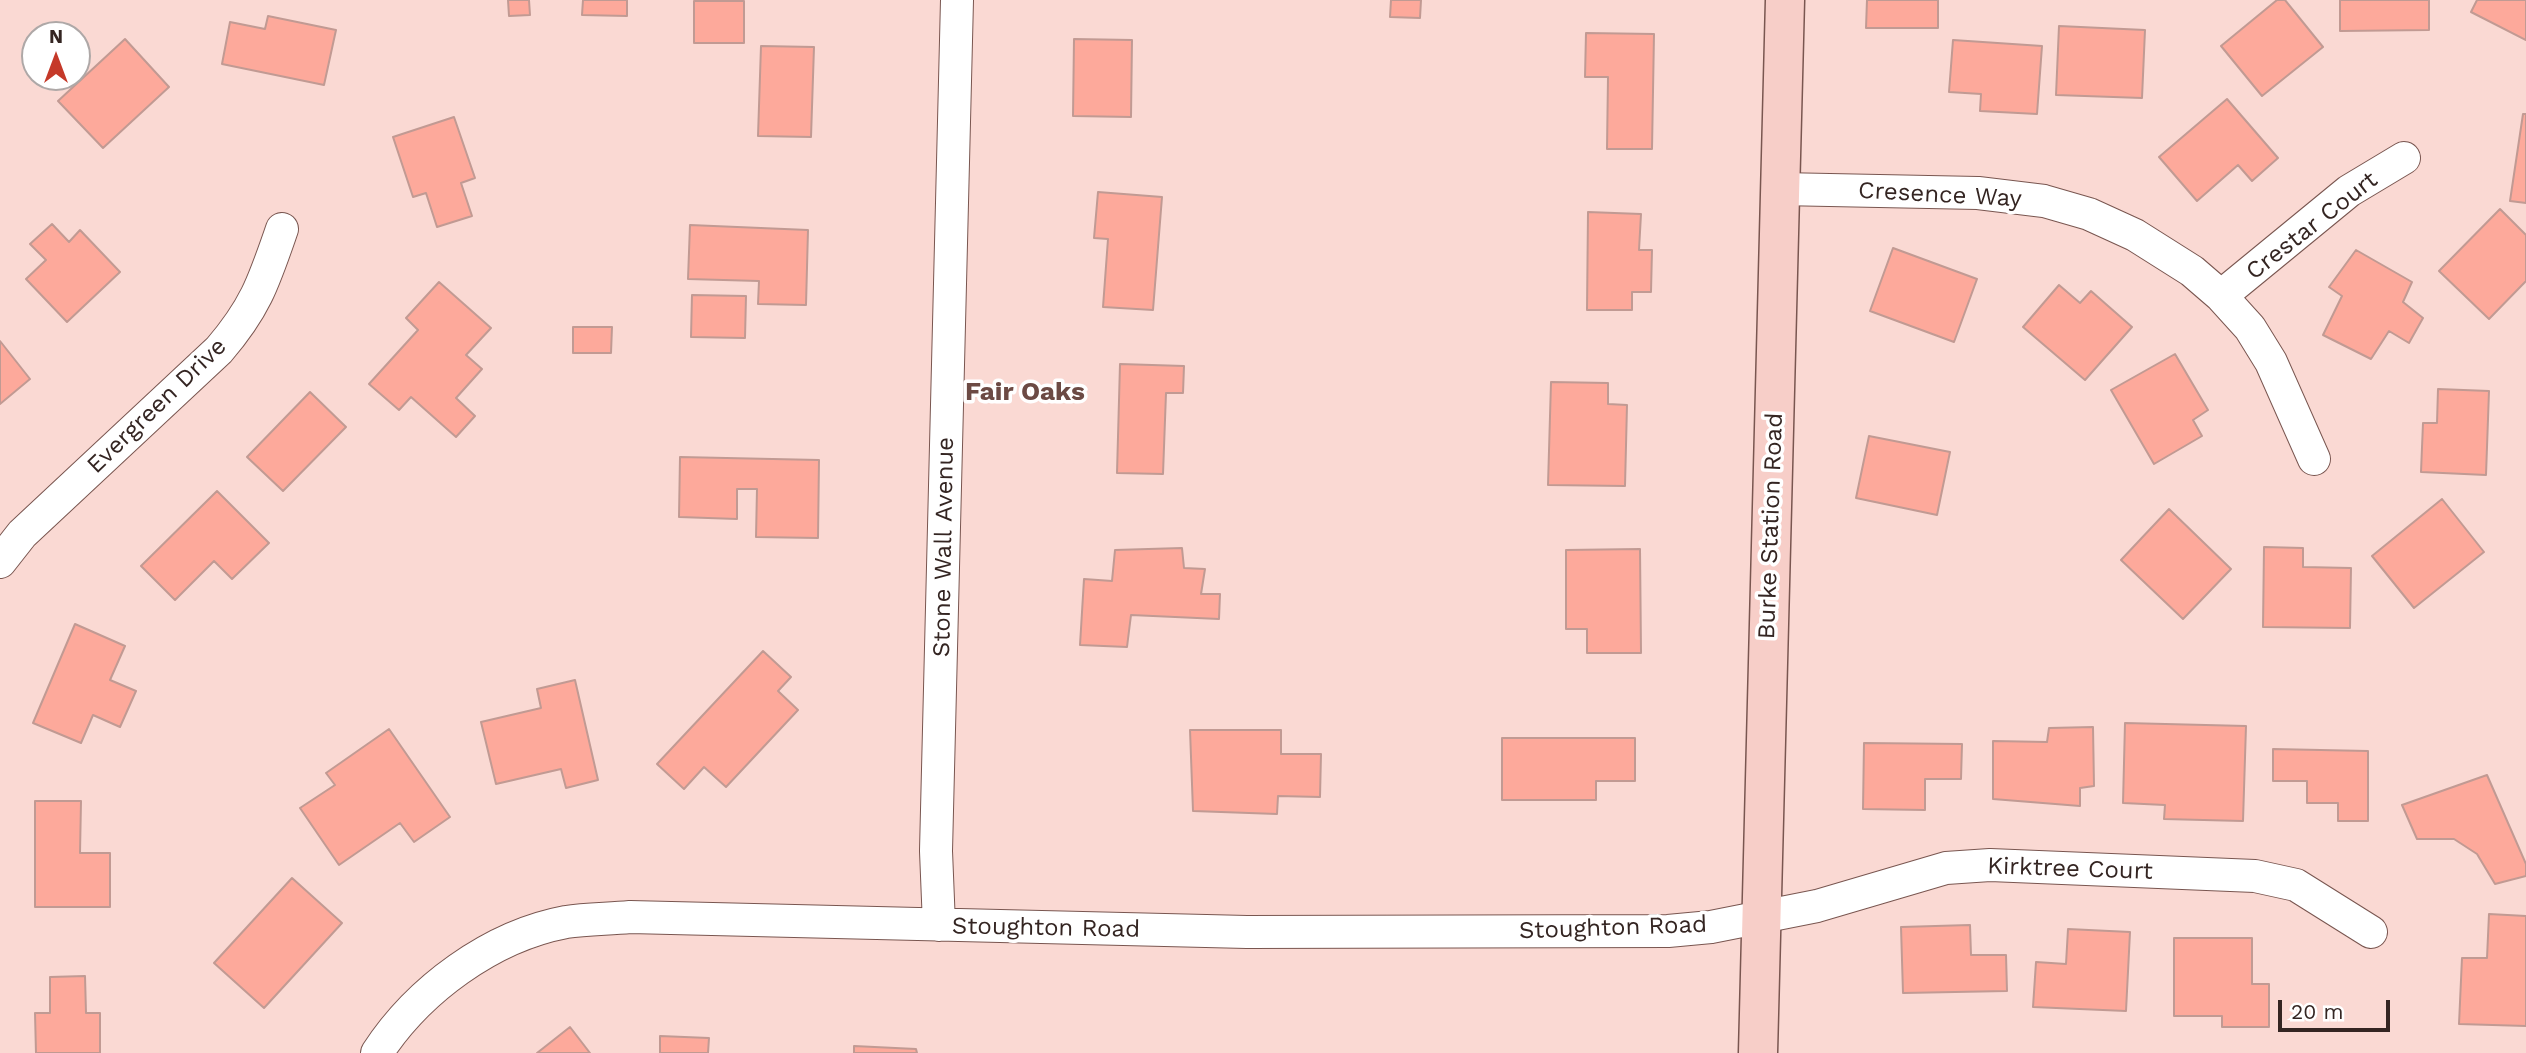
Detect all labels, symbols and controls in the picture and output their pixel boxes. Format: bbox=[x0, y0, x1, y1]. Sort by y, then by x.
north arrow bbox=[21, 21, 91, 91]
text: N bbox=[49, 25, 63, 48]
street label: Crestar Court bbox=[2241, 166, 2383, 286]
street label: Cresence Way bbox=[1857, 176, 2023, 214]
street label: Evergreen Drive bbox=[81, 332, 233, 480]
district label: Fair Oaks bbox=[965, 376, 1085, 408]
street label: Burke Station Road bbox=[1753, 412, 1789, 640]
street label: Stone Wall Avenue bbox=[928, 437, 960, 657]
street label: Kirktree Court bbox=[1987, 852, 2153, 886]
street label: Stoughton Road bbox=[1518, 910, 1708, 946]
street label: Stoughton Road bbox=[952, 912, 1140, 944]
scale bar bbox=[2281, 986, 2393, 1030]
text: 20 m bbox=[2291, 999, 2343, 1024]

